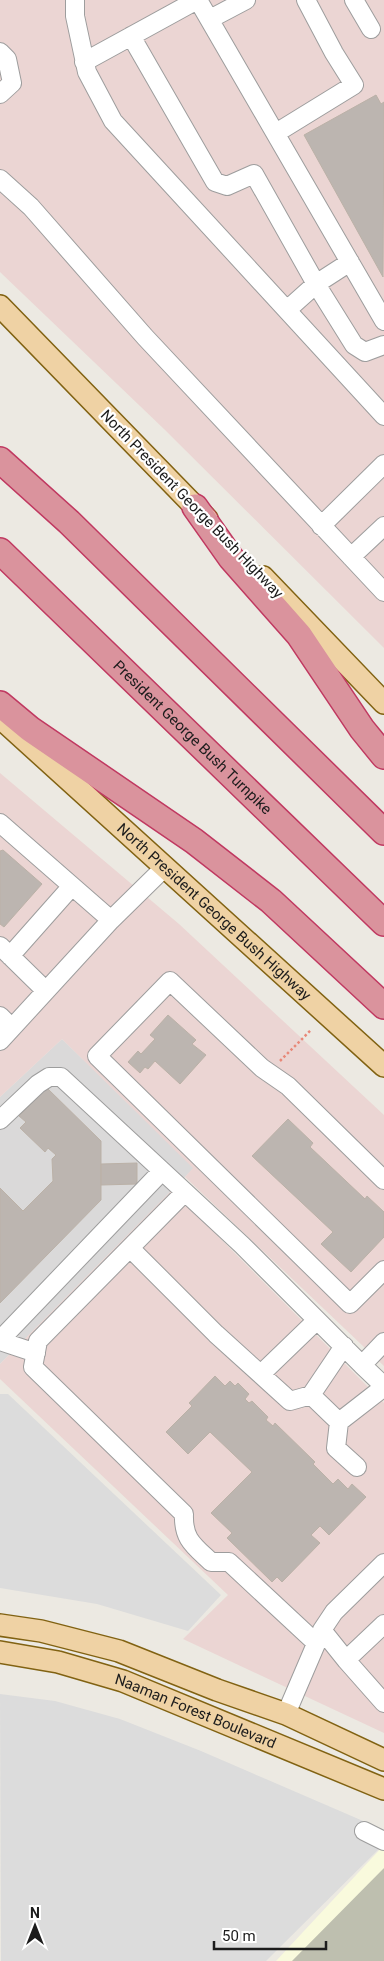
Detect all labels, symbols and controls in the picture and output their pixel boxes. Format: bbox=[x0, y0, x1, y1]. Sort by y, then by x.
street label: North President George Bush Highway bbox=[97, 406, 287, 602]
street label: President George Bush Turnpike bbox=[110, 657, 275, 818]
street label: North President George Bush Highway bbox=[113, 819, 315, 1004]
street label: Naaman Forest Boulevard bbox=[113, 1670, 279, 1752]
north arrow bbox=[10, 1901, 60, 1951]
text: N bbox=[30, 1905, 40, 1921]
scale bar bbox=[214, 1918, 326, 1950]
text: 50 m bbox=[222, 1927, 256, 1945]

